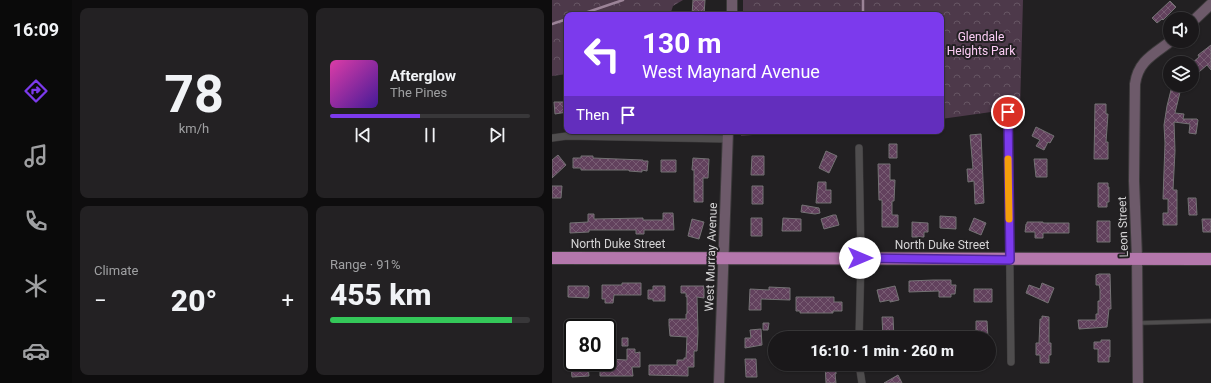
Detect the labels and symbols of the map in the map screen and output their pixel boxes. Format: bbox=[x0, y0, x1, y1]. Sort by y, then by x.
park label: Glendale Heights Park bbox=[947, 30, 1016, 58]
pin bbox=[991, 95, 1025, 129]
street label: Leon Street bbox=[1115, 196, 1131, 258]
street label: West Murray Avenue bbox=[702, 202, 720, 312]
street label: North Duke Street bbox=[571, 237, 665, 251]
position arrow bbox=[839, 237, 881, 279]
street label: North Duke Street bbox=[895, 238, 989, 252]
speed limit sign: 80 bbox=[564, 319, 616, 371]

